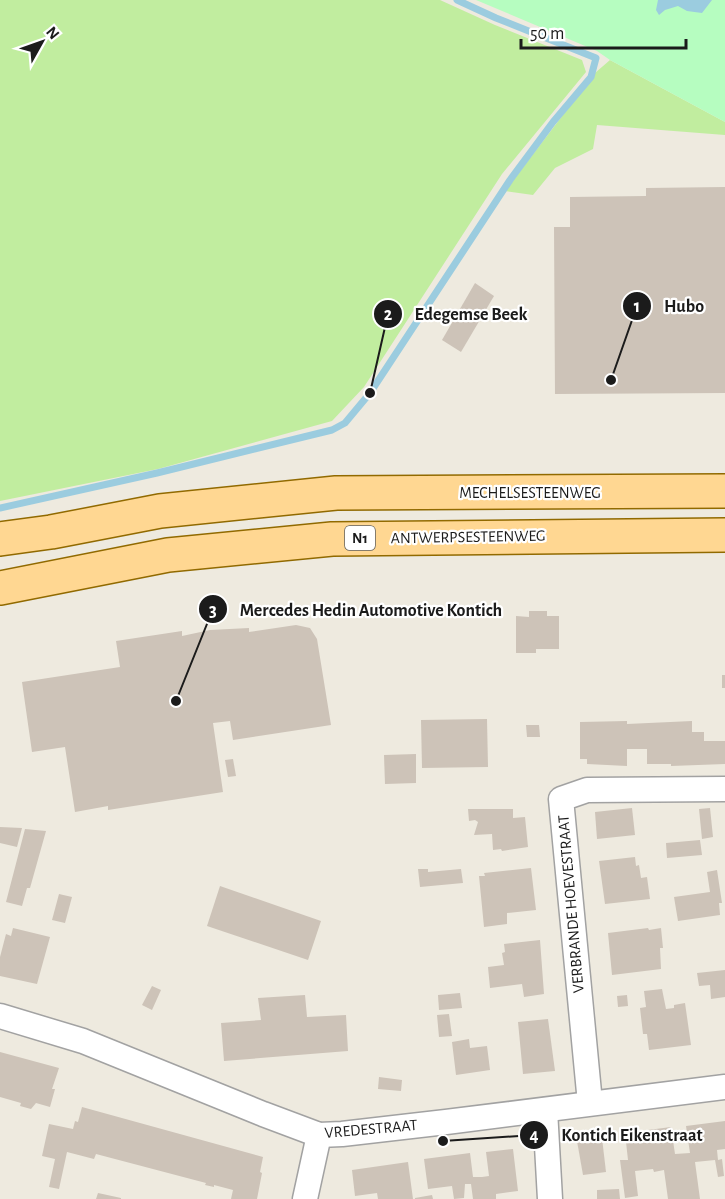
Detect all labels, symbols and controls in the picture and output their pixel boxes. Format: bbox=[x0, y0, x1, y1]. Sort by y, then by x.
north arrow bbox=[12, 12, 72, 72]
scale bar bbox=[521, 12, 686, 50]
text: N bbox=[43, 24, 62, 42]
text: 50 m bbox=[530, 25, 564, 43]
callout: Hubo bbox=[622, 288, 716, 324]
callout: Edegemse Beek bbox=[373, 296, 540, 332]
text: 1 bbox=[634, 298, 640, 316]
text: Hubo bbox=[664, 298, 704, 316]
text: 2 bbox=[384, 306, 393, 324]
text: Edegemse Beek bbox=[415, 306, 528, 324]
street label: MECHELSESTEENWEG bbox=[459, 485, 601, 501]
road number: N1 bbox=[345, 526, 375, 550]
street label: ANTWERPSESTEENWEG bbox=[390, 528, 546, 546]
callout: Mercedes Hedin Automotive Kontich bbox=[198, 591, 514, 627]
text: 3 bbox=[209, 602, 217, 620]
text: Mercedes Hedin Automotive Kontich bbox=[240, 602, 502, 620]
street label: VERBRANDE HOEVESTRAAT bbox=[555, 814, 587, 994]
street label: VREDESTRAAT bbox=[324, 1117, 418, 1141]
callout: Kontich Eikenstraat bbox=[519, 1117, 715, 1153]
text: 4 bbox=[529, 1127, 539, 1145]
text: Kontich Eikenstraat bbox=[561, 1127, 703, 1145]

